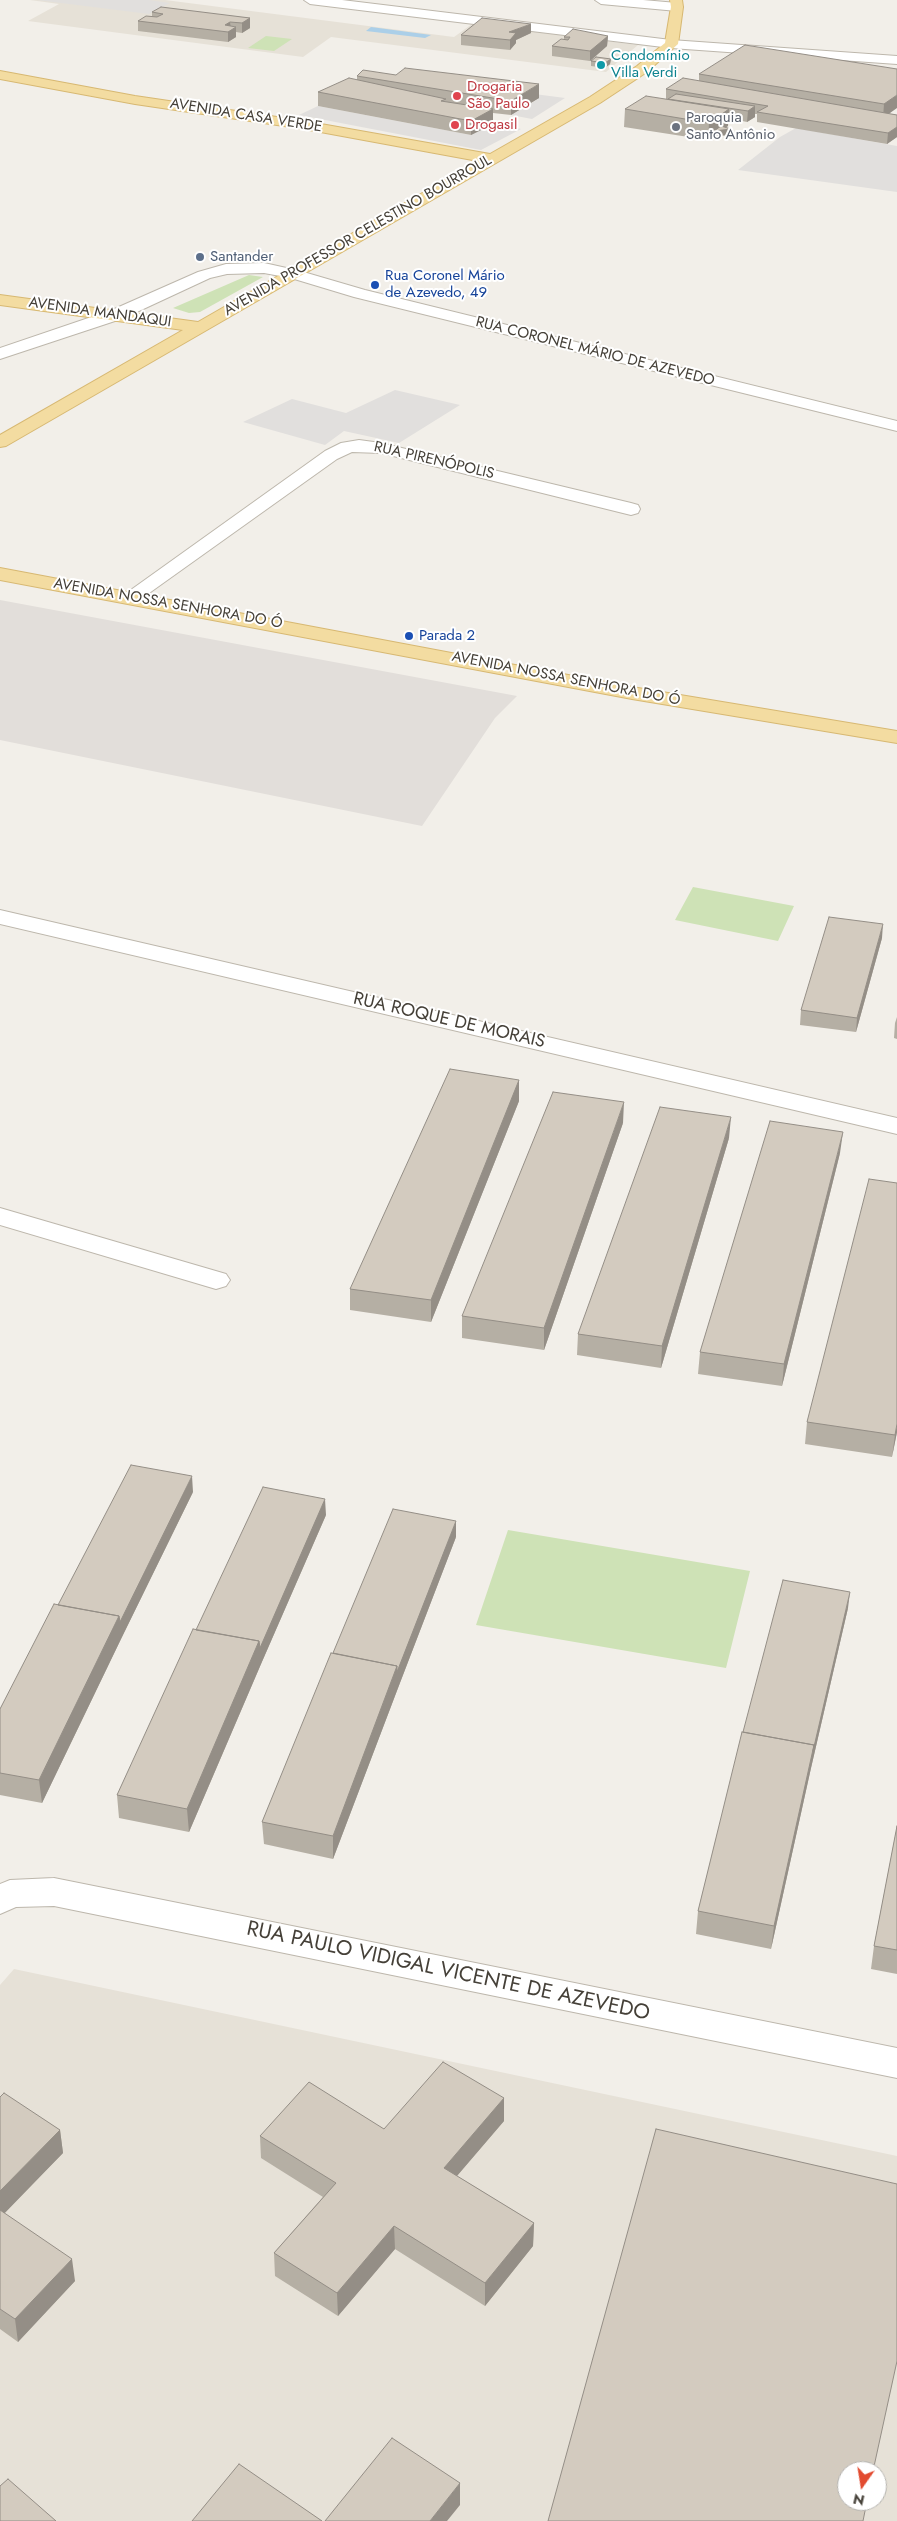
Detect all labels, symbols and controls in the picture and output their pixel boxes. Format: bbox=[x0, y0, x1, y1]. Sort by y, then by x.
place label: Condomínio Villa Verdi bbox=[611, 47, 690, 82]
marker: Condomínio Villa Verdi bbox=[595, 59, 607, 71]
place label: Drogaria São Paulo bbox=[467, 78, 530, 113]
marker: Drogaria São Paulo bbox=[451, 90, 463, 102]
street label: AVENIDA CASA VERDE bbox=[169, 95, 323, 137]
place label: Paroquia Santo Antônio bbox=[686, 109, 775, 144]
place label: Drogasil bbox=[465, 116, 517, 134]
marker: Drogasil bbox=[449, 119, 461, 131]
marker: Paroquia Santo Antônio bbox=[670, 121, 682, 133]
street label: AVENIDA PROFESSOR CELESTINO BOURROUL bbox=[221, 152, 495, 320]
place label: Santander bbox=[210, 248, 273, 266]
marker: Santander bbox=[194, 251, 206, 263]
place label: Rua Coronel Mário de Azevedo, 49 bbox=[385, 267, 505, 302]
marker: Rua Coronel Mário de Azevedo, 49 bbox=[369, 279, 381, 291]
street label: AVENIDA MANDAQUI bbox=[28, 294, 172, 332]
street label: RUA CORONEL MÁRIO DE AZEVEDO bbox=[474, 314, 716, 390]
street label: RUA PIRENÓPOLIS bbox=[372, 438, 496, 484]
street label: AVENIDA NOSSA SENHORA DO Ó bbox=[52, 575, 284, 633]
place label: Parada 2 bbox=[419, 627, 475, 645]
marker: Parada 2 bbox=[403, 630, 415, 642]
street label: AVENIDA NOSSA SENHORA DO Ó bbox=[450, 648, 682, 710]
street label: RUA ROQUE DE MORAIS bbox=[351, 988, 547, 1054]
street label: RUA PAULO VIDIGAL VICENTE DE AZEVEDO bbox=[244, 1917, 652, 2027]
north arrow bbox=[837, 2461, 887, 2511]
text: N bbox=[851, 2489, 867, 2511]

